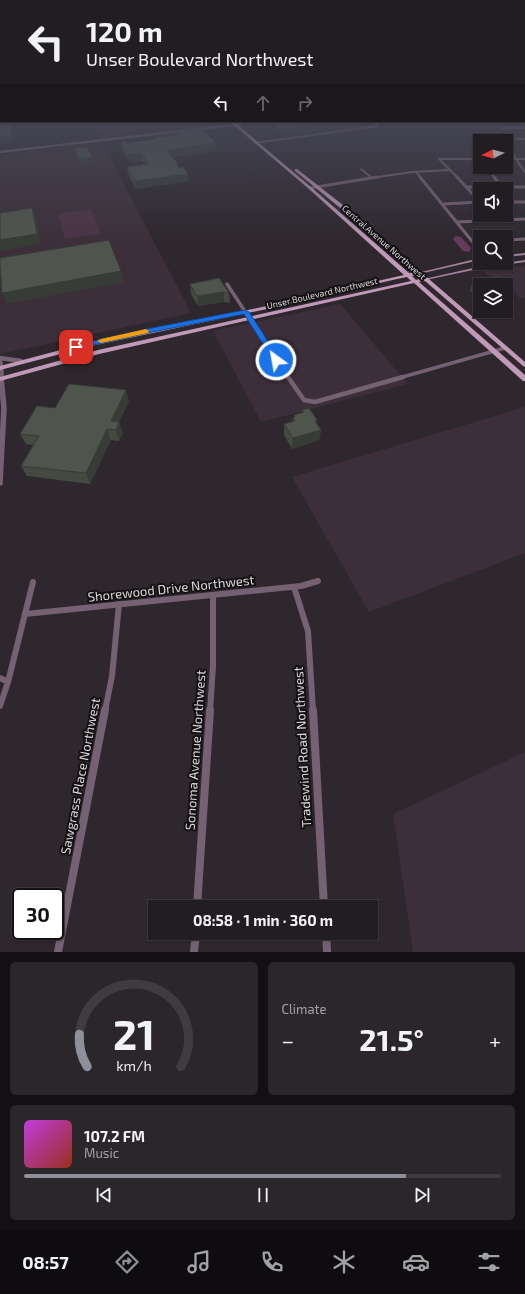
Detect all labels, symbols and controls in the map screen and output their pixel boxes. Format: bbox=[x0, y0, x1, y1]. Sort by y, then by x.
text: 120 m bbox=[86, 14, 163, 48]
icon: left bbox=[20, 16, 72, 68]
text: Unser Boulevard Northwest bbox=[86, 48, 313, 70]
icon: left bbox=[210, 92, 232, 114]
icon: ahead bbox=[252, 92, 274, 114]
icon: right bbox=[294, 92, 316, 114]
north arrow bbox=[473, 134, 513, 174]
map controls bbox=[473, 134, 513, 318]
button: sound bbox=[473, 182, 513, 222]
street label: Central Avenue Northwest bbox=[340, 203, 429, 282]
button: search bbox=[473, 230, 513, 270]
street label: Unser Boulevard Northwest bbox=[265, 275, 379, 311]
button: layers bbox=[473, 278, 513, 318]
pin bbox=[59, 330, 93, 364]
icon: arrive bbox=[65, 336, 87, 358]
position arrow bbox=[255, 339, 297, 381]
street label: Shorewood Drive Northwest bbox=[87, 571, 255, 605]
street label: Tradewind Road Northwest bbox=[290, 666, 314, 828]
street label: Sonoma Avenue Northwest bbox=[181, 669, 209, 831]
street label: Sawgrass Place Northwest bbox=[57, 696, 103, 856]
speed limit sign: 30 bbox=[12, 888, 64, 940]
text: 08:58 · 1 min · 360 m bbox=[193, 911, 333, 929]
text: Climate bbox=[282, 1001, 326, 1017]
text: 21 bbox=[113, 1007, 155, 1057]
text: 21.5° bbox=[359, 1021, 424, 1057]
text: − bbox=[282, 1027, 294, 1053]
text: + bbox=[489, 1027, 501, 1053]
text: km/h bbox=[116, 1056, 151, 1073]
text: 107.2 FM bbox=[84, 1127, 145, 1145]
text: Music bbox=[84, 1145, 119, 1161]
icon: previous bbox=[93, 1184, 115, 1206]
icon: pause bbox=[252, 1184, 274, 1206]
icon: next bbox=[411, 1184, 433, 1206]
icon: directions bbox=[113, 1248, 141, 1276]
icon: music bbox=[185, 1248, 213, 1276]
icon: phone bbox=[258, 1248, 286, 1276]
icon: climate bbox=[330, 1248, 358, 1276]
icon: car bbox=[402, 1248, 430, 1276]
icon: filters bbox=[475, 1248, 503, 1276]
text: 08:57 bbox=[22, 1251, 69, 1273]

